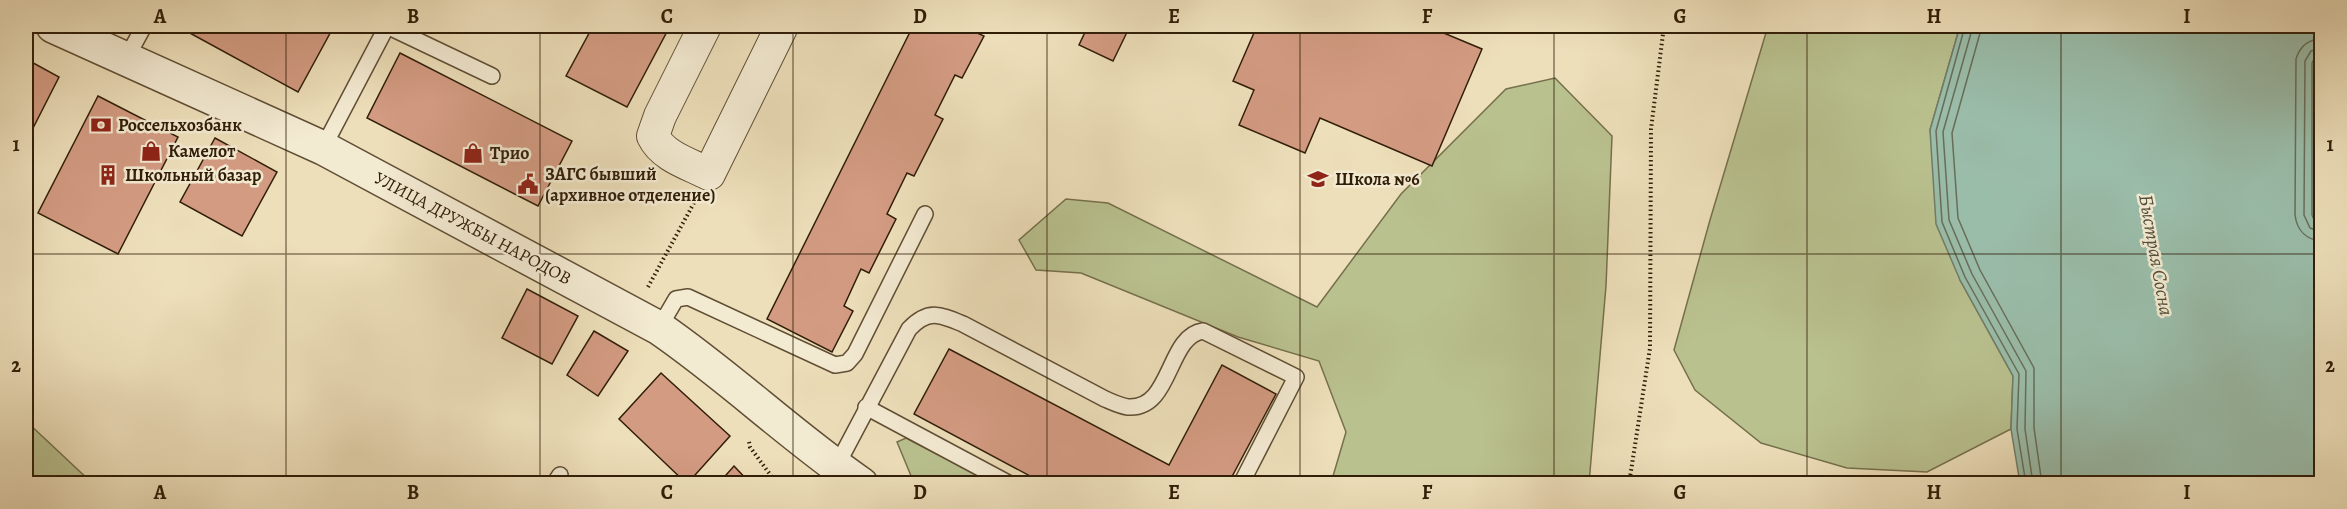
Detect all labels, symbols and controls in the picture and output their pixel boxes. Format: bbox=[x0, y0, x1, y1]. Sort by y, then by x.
text: A bbox=[153, 3, 167, 30]
text: B bbox=[407, 3, 419, 30]
text: C bbox=[661, 3, 673, 30]
text: D bbox=[913, 3, 927, 30]
text: E bbox=[1168, 3, 1180, 30]
text: F bbox=[1422, 3, 1433, 30]
text: G bbox=[1673, 3, 1687, 30]
text: H bbox=[1927, 3, 1942, 30]
text: I bbox=[2183, 3, 2191, 30]
bank icon: Россельхозбанк bbox=[89, 113, 113, 137]
place label: Россельхозбанк bbox=[118, 113, 242, 137]
text: 1 bbox=[12, 131, 20, 158]
text: 1 bbox=[2326, 131, 2334, 158]
shop icon: Камелот bbox=[139, 139, 163, 163]
place label: Камелот bbox=[168, 139, 235, 163]
shop icon: Трио bbox=[461, 141, 485, 165]
place label: Трио bbox=[490, 141, 529, 165]
place label: ЗАГС бывший (архивное отделение) bbox=[545, 162, 716, 207]
building icon: Школьный базар bbox=[96, 163, 120, 187]
place label: Школьный базар bbox=[125, 163, 262, 187]
street label: УЛИЦА ДРУЖБЫ НАРОДОВ bbox=[370, 166, 576, 290]
school or university icon: Школа №6 bbox=[1306, 167, 1330, 191]
place label: Школа №6 bbox=[1335, 167, 1420, 191]
public building icon: ЗАГС бывший (архивное отделение) bbox=[516, 172, 540, 196]
water label: Быстрая Сосна bbox=[2132, 192, 2180, 318]
text: 2 bbox=[11, 352, 21, 379]
text: 2 bbox=[2325, 352, 2335, 379]
text: A bbox=[153, 479, 167, 506]
text: B bbox=[407, 479, 419, 506]
text: C bbox=[661, 479, 673, 506]
text: D bbox=[913, 479, 927, 506]
text: E bbox=[1168, 479, 1180, 506]
text: F bbox=[1422, 479, 1433, 506]
text: G bbox=[1673, 479, 1687, 506]
text: H bbox=[1927, 479, 1942, 506]
text: I bbox=[2183, 479, 2191, 506]

